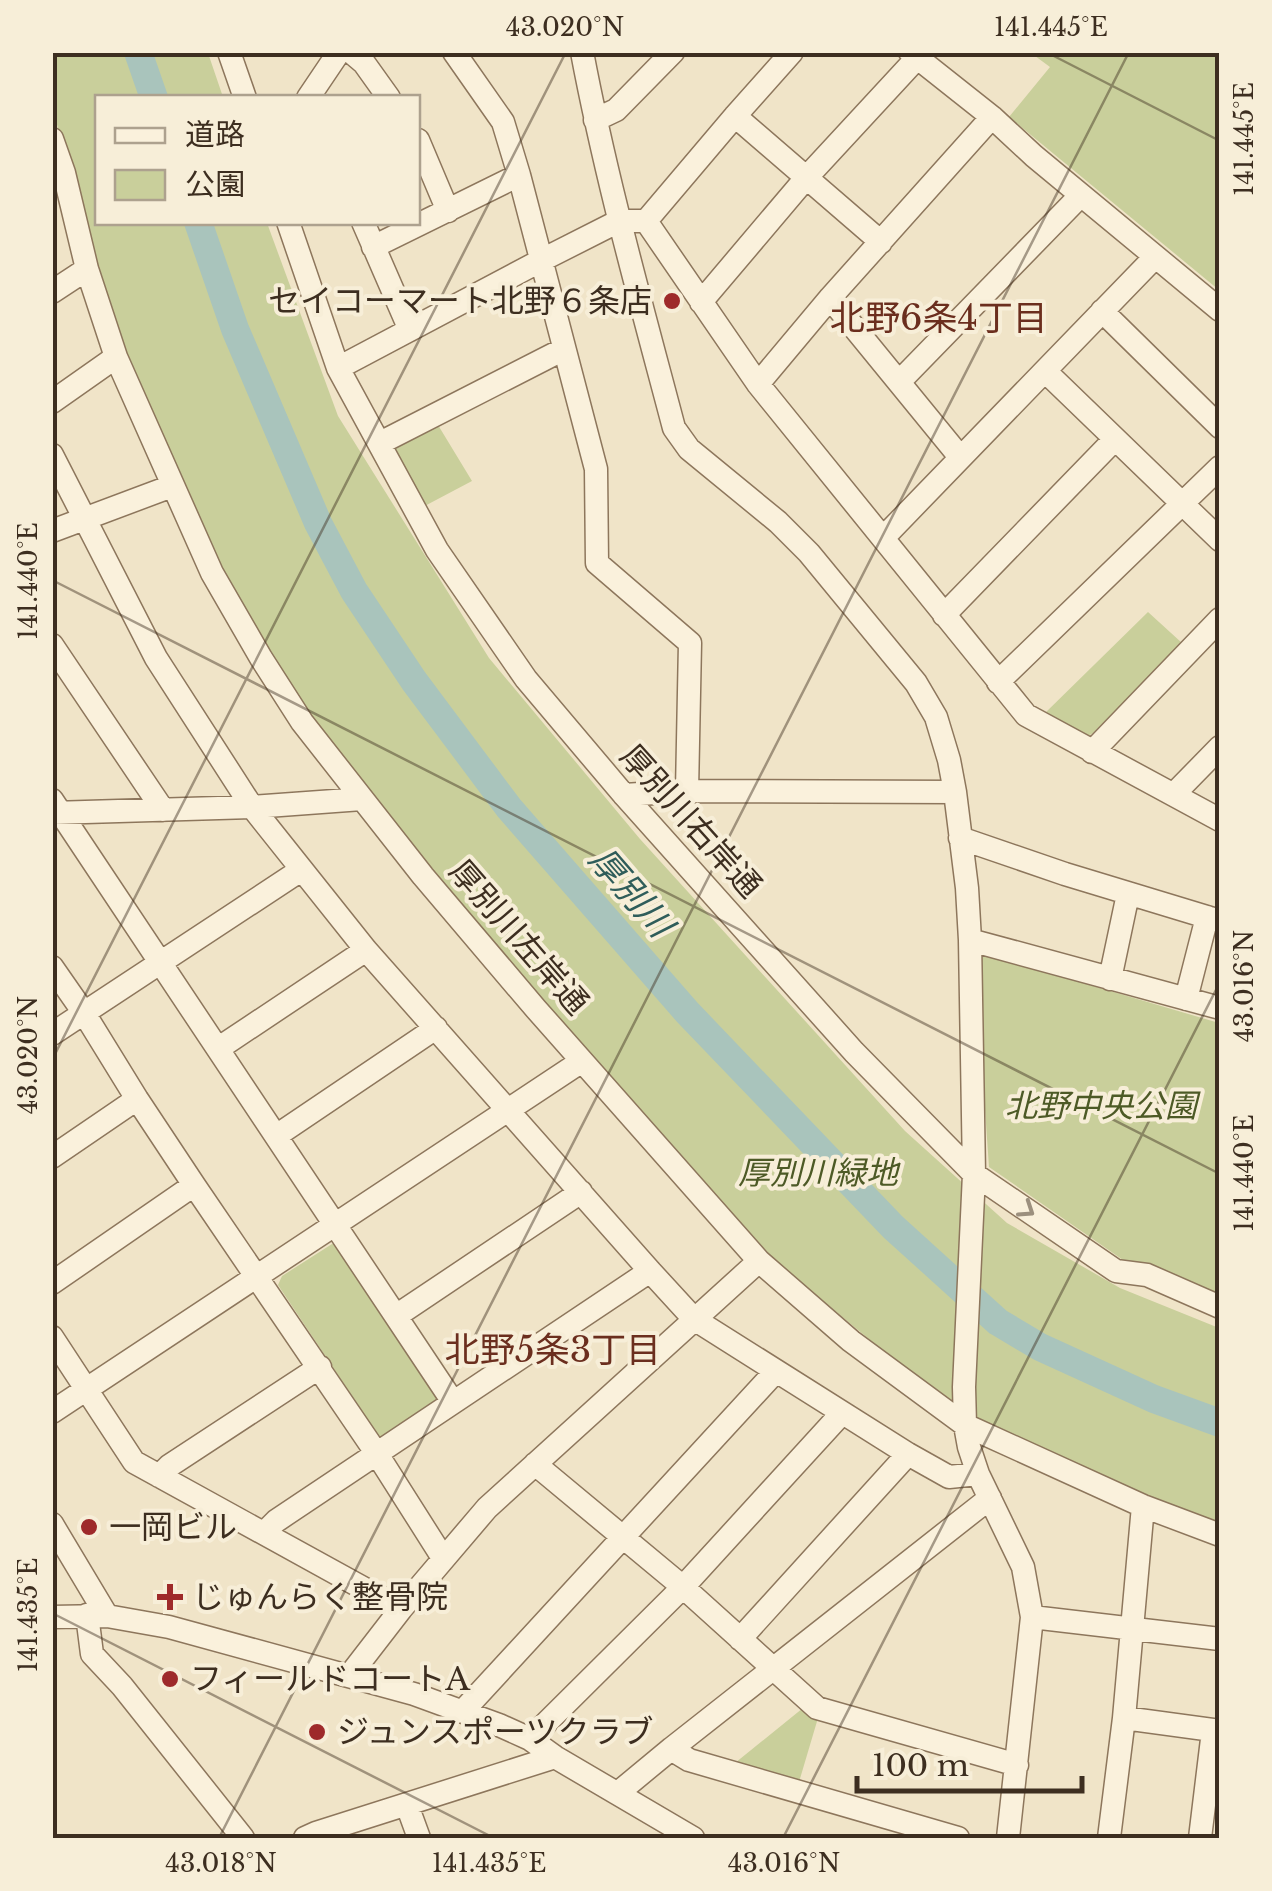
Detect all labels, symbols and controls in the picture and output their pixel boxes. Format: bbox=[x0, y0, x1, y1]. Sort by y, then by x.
text: 43.020°N bbox=[506, 12, 624, 43]
text: 141.445°E bbox=[994, 12, 1108, 43]
text: 141.445°E bbox=[1229, 82, 1260, 196]
legend bbox=[95, 95, 420, 225]
text: 道路 bbox=[185, 116, 245, 153]
text: 公園 bbox=[185, 166, 245, 203]
place label: セイコーマート北野６条店 bbox=[268, 281, 652, 321]
marker: セイコーマート北野６条店 bbox=[661, 290, 683, 312]
district label: 北野6条4丁目 bbox=[830, 296, 1048, 339]
text: 141.440°E bbox=[13, 522, 44, 640]
street label: 厚別川右岸通 bbox=[612, 737, 770, 905]
water label: 厚別川 bbox=[581, 839, 681, 945]
street label: 厚別川左岸通 bbox=[441, 851, 597, 1023]
text: 43.016°N bbox=[1229, 930, 1260, 1042]
text: 43.020°N bbox=[13, 996, 44, 1114]
park label: 北野中央公園 bbox=[1005, 1086, 1201, 1126]
text: 141.440°E bbox=[1229, 1114, 1260, 1232]
park label: 厚別川緑地 bbox=[738, 1153, 901, 1193]
one-way arrow bbox=[1015, 1198, 1034, 1216]
district label: 北野5条3丁目 bbox=[445, 1328, 661, 1371]
place label: 一岡ビル bbox=[109, 1507, 237, 1547]
marker: 一岡ビル bbox=[78, 1516, 100, 1538]
text: 141.435°E bbox=[13, 1558, 44, 1672]
place label: じゅんらく整骨院 bbox=[192, 1577, 448, 1617]
marker: じゅんらく整骨院 bbox=[157, 1584, 183, 1610]
place label: フィールドコートA bbox=[190, 1659, 471, 1699]
marker: フィールドコートA bbox=[159, 1668, 181, 1690]
place label: ジュンスポーツクラブ bbox=[337, 1712, 653, 1752]
marker: ジュンスポーツクラブ bbox=[306, 1721, 328, 1743]
scale bar bbox=[857, 1731, 1082, 1793]
text: 100 m bbox=[872, 1747, 969, 1784]
text: 43.018°N bbox=[165, 1848, 277, 1879]
text: 141.435°E bbox=[432, 1848, 546, 1879]
text: 43.016°N bbox=[728, 1848, 840, 1879]

